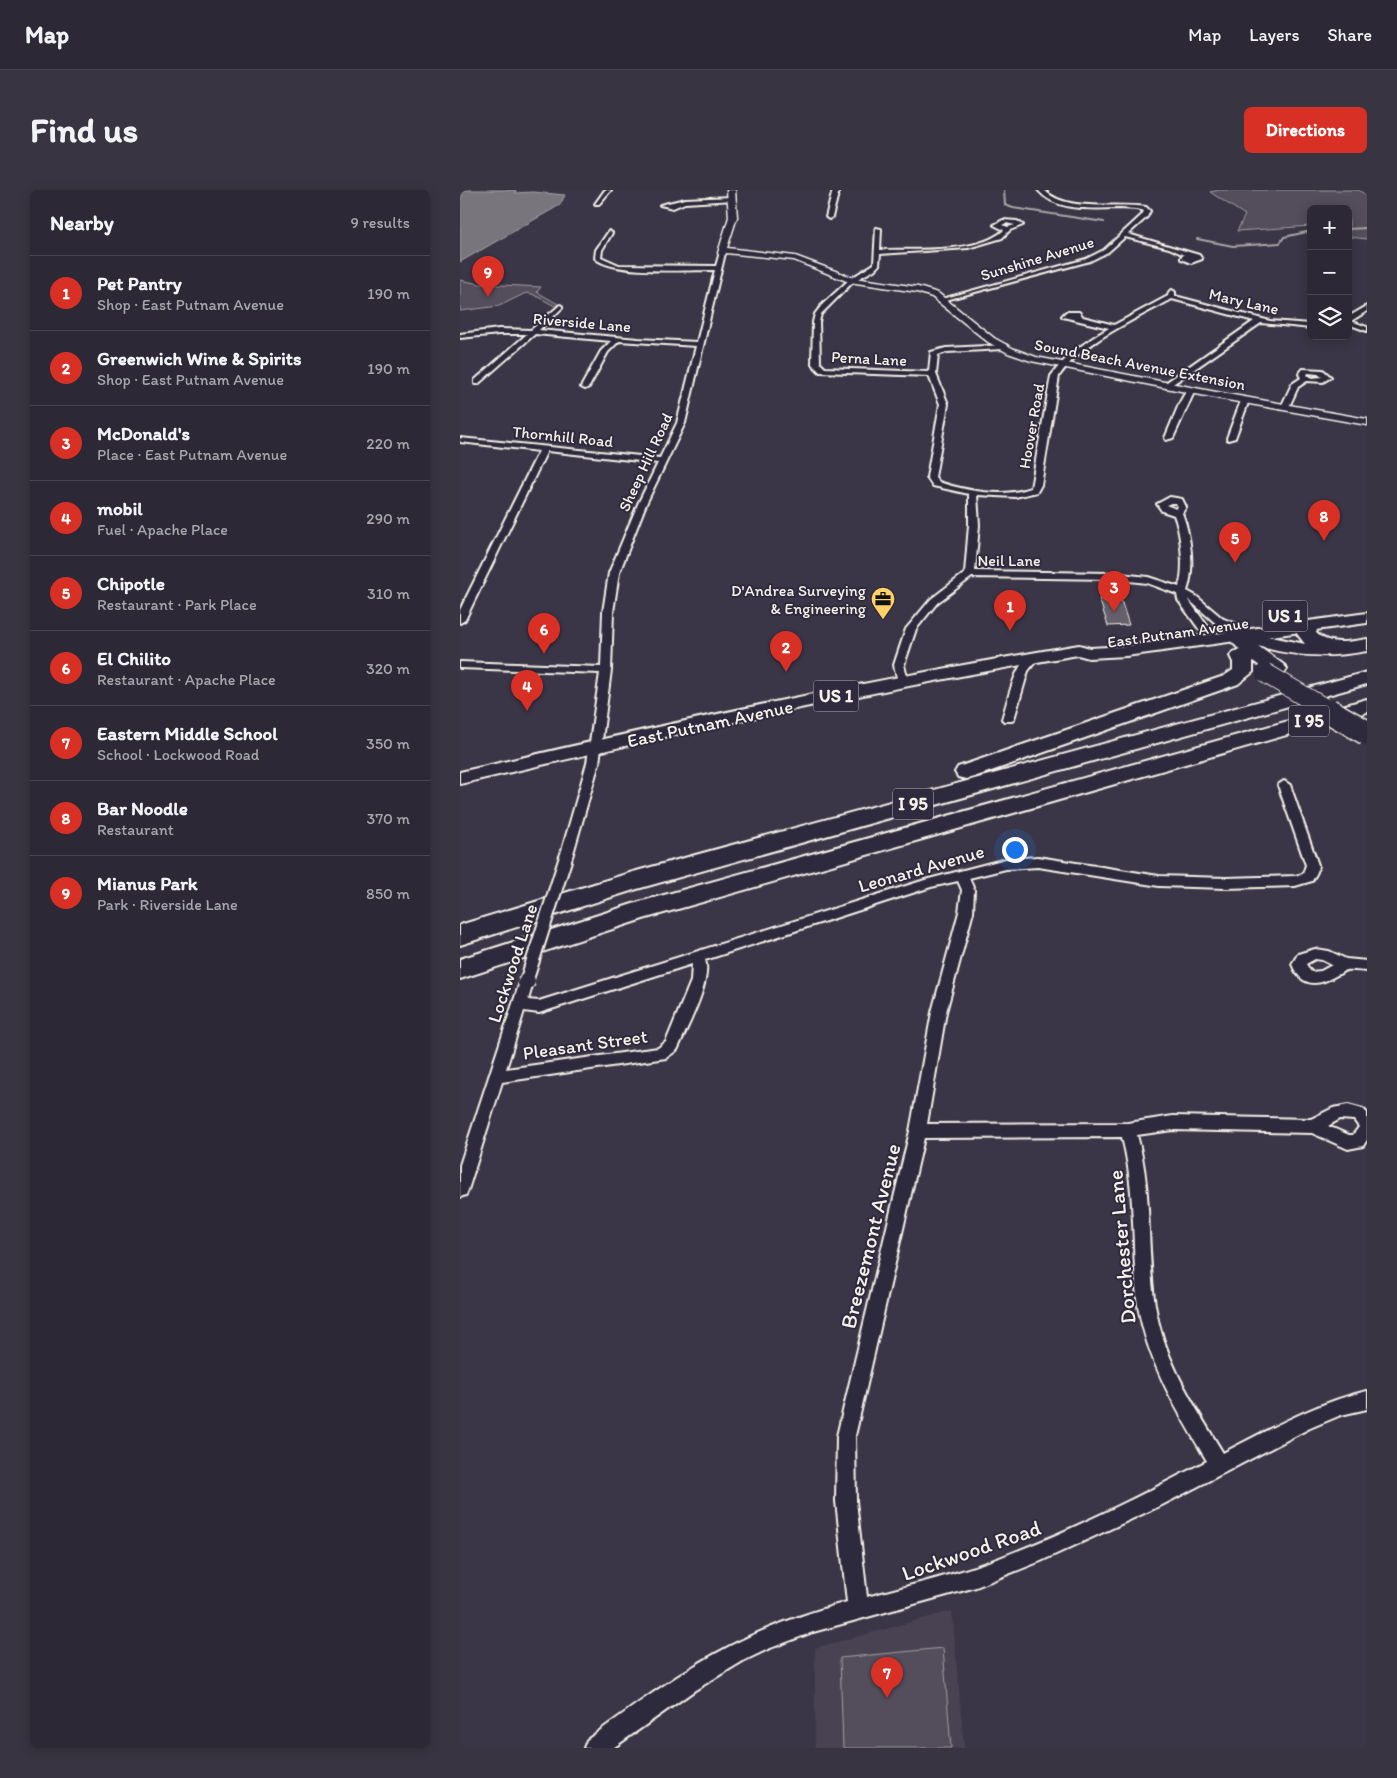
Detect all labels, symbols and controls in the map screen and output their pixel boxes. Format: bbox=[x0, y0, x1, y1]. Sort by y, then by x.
text: Map bbox=[25, 20, 69, 49]
text: Map bbox=[1188, 24, 1221, 46]
text: Layers bbox=[1249, 24, 1299, 46]
text: Share bbox=[1327, 24, 1372, 46]
button: Directions bbox=[1244, 107, 1367, 153]
text: Find us bbox=[30, 109, 138, 151]
map controls bbox=[1307, 205, 1352, 340]
button: + bbox=[1307, 205, 1352, 250]
text: Nearby bbox=[50, 210, 114, 235]
text: 9 results bbox=[351, 213, 410, 232]
street label: Sunshine Avenue bbox=[978, 232, 1097, 285]
button: − bbox=[1307, 250, 1352, 295]
pin: 9 bbox=[472, 256, 504, 297]
text: Pet Pantry bbox=[97, 272, 182, 295]
text: 1 bbox=[62, 284, 70, 303]
text: 190 m bbox=[367, 284, 410, 303]
street label: Mary Lane bbox=[1207, 284, 1281, 319]
text: Shop · East Putnam Avenue bbox=[97, 295, 284, 314]
button: layers bbox=[1307, 295, 1352, 340]
street label: Riverside Lane bbox=[532, 309, 632, 336]
street label: Sound Beach Avenue Extension bbox=[1033, 335, 1247, 394]
text: Greenwich Wine & Spirits bbox=[97, 347, 301, 370]
street label: Perna Lane bbox=[831, 347, 907, 370]
text: 2 bbox=[62, 359, 70, 378]
text: 190 m bbox=[367, 359, 410, 378]
text: Shop · East Putnam Avenue bbox=[97, 370, 284, 389]
street label: Hoover Road bbox=[1015, 382, 1048, 470]
street label: Sheep Hill Road bbox=[614, 409, 677, 515]
text: McDonald's bbox=[97, 422, 190, 445]
street label: Thornhill Road bbox=[512, 422, 614, 451]
text: 3 bbox=[62, 434, 70, 453]
text: 220 m bbox=[366, 434, 410, 453]
text: Place · East Putnam Avenue bbox=[97, 445, 287, 464]
text: mobil bbox=[97, 497, 143, 520]
pin: 8 bbox=[1308, 500, 1340, 541]
text: 4 bbox=[61, 509, 71, 528]
text: 290 m bbox=[366, 509, 410, 528]
text: Fuel · Apache Place bbox=[97, 520, 228, 539]
pin: 5 bbox=[1219, 522, 1251, 563]
street label: Neil Lane bbox=[977, 551, 1041, 570]
pin: 3 bbox=[1098, 571, 1130, 612]
text: Chipotle bbox=[97, 572, 165, 595]
place label: D'Andrea Surveying & Engineering bbox=[731, 581, 867, 618]
text: 5 bbox=[62, 584, 70, 603]
text: 310 m bbox=[367, 584, 410, 603]
office icon: D'Andrea Surveying & Engineering bbox=[870, 586, 896, 620]
pin: 1 bbox=[994, 590, 1026, 631]
text: Restaurant · Park Place bbox=[97, 595, 257, 614]
road number: US 1 bbox=[1262, 601, 1308, 632]
pin: 6 bbox=[528, 613, 560, 654]
street label: East Putnam Avenue bbox=[1106, 613, 1250, 652]
pin: 2 bbox=[770, 631, 802, 672]
text: El Chilito bbox=[97, 647, 171, 670]
text: 6 bbox=[62, 659, 70, 678]
text: 320 m bbox=[366, 659, 410, 678]
text: Restaurant · Apache Place bbox=[97, 670, 276, 689]
pin: 4 bbox=[511, 670, 543, 711]
road number: US 1 bbox=[814, 681, 858, 712]
street label: East Putnam Avenue bbox=[625, 695, 795, 752]
road number: I 95 bbox=[1289, 706, 1329, 736]
text: Eastern Middle School bbox=[97, 722, 278, 745]
text: 7 bbox=[62, 734, 70, 753]
text: 350 m bbox=[366, 734, 410, 753]
text: School · Lockwood Road bbox=[97, 745, 259, 764]
road number: I 95 bbox=[893, 788, 933, 820]
text: Bar Noodle bbox=[97, 797, 188, 820]
text: 8 bbox=[62, 809, 70, 828]
text: 370 m bbox=[366, 809, 410, 828]
text: Restaurant bbox=[97, 820, 174, 839]
your location bbox=[1002, 837, 1028, 863]
street label: Leonard Avenue bbox=[855, 839, 987, 897]
text: Mianus Park bbox=[97, 872, 198, 895]
text: 9 bbox=[62, 884, 70, 903]
text: 850 m bbox=[366, 884, 410, 903]
text: Park · Riverside Lane bbox=[97, 895, 238, 914]
street label: Lockwood Lane bbox=[482, 901, 543, 1025]
street label: Pleasant Street bbox=[521, 1024, 649, 1065]
street label: Breezemont Avenue bbox=[834, 1141, 907, 1331]
street label: Dorchester Lane bbox=[1101, 1169, 1142, 1325]
street label: Lockwood Road bbox=[898, 1514, 1044, 1587]
pin: 7 bbox=[871, 1657, 903, 1698]

